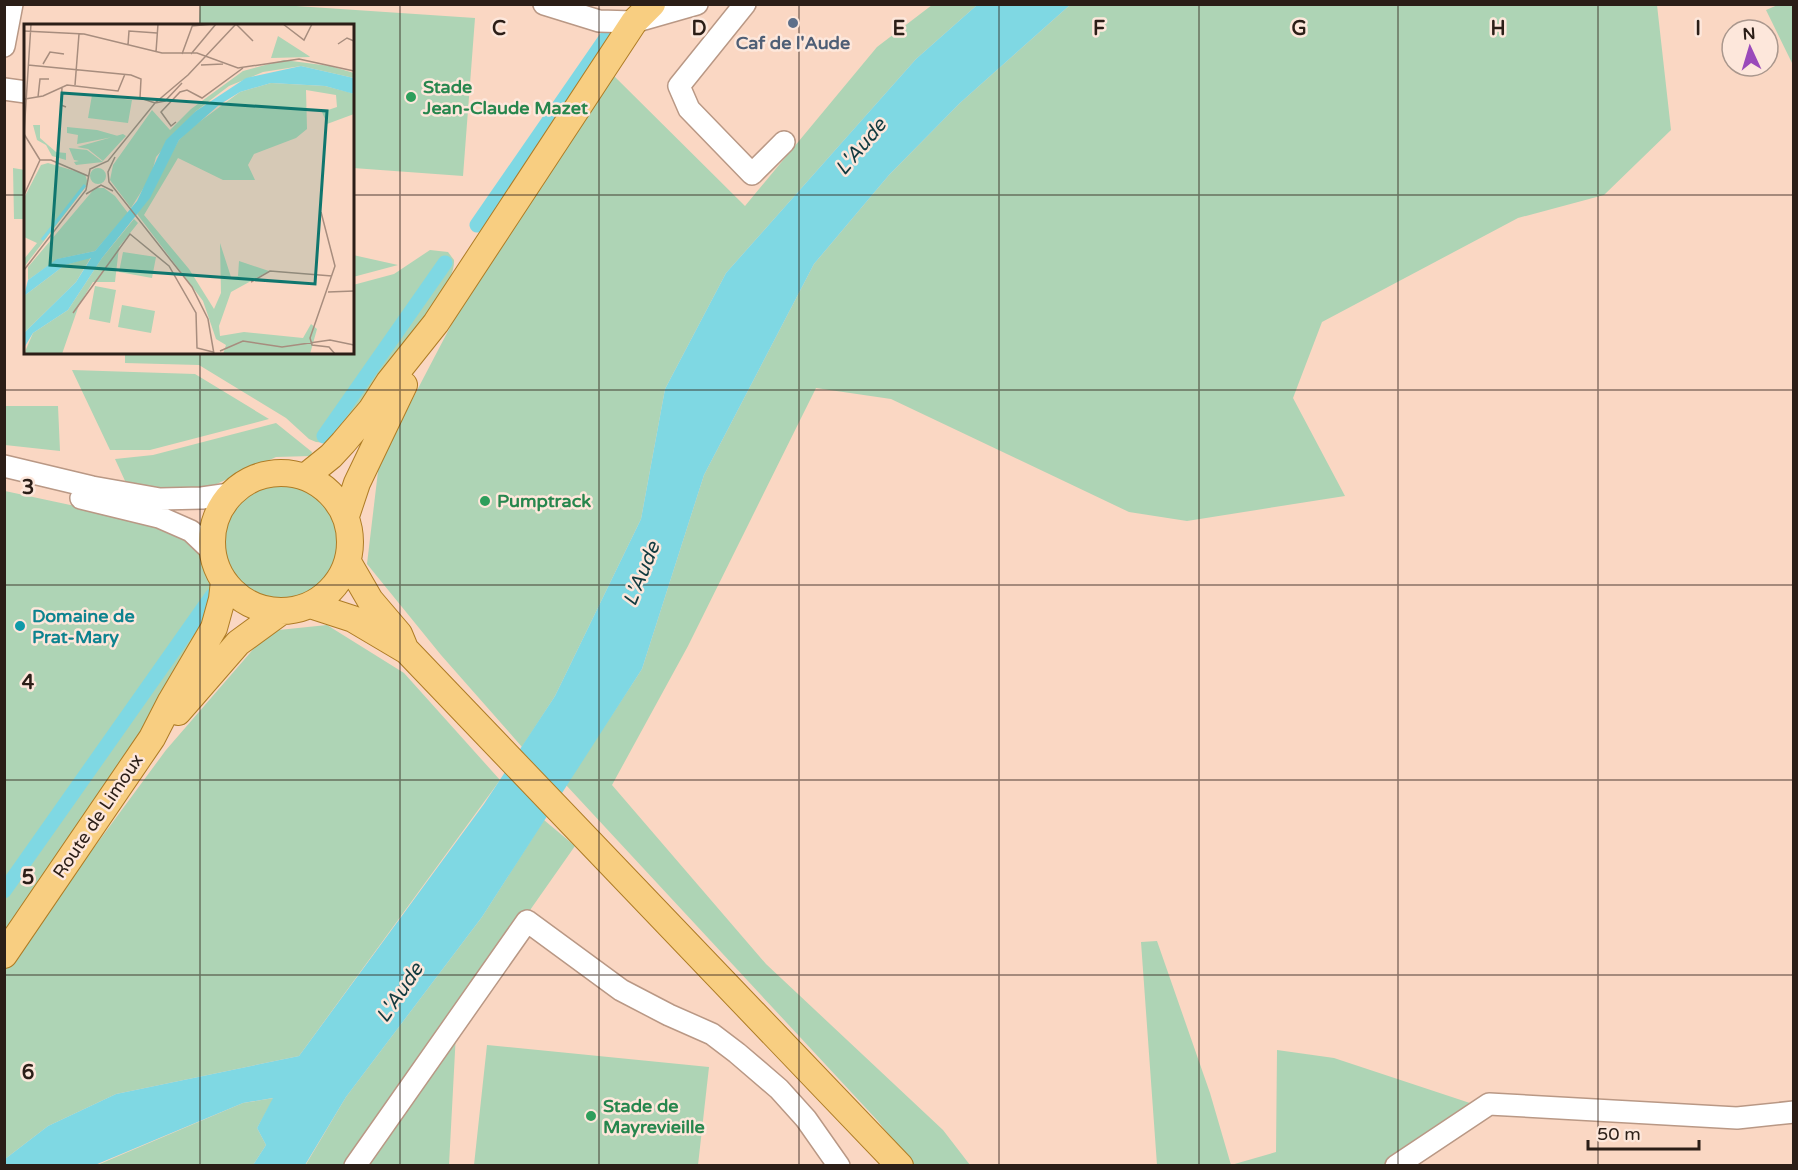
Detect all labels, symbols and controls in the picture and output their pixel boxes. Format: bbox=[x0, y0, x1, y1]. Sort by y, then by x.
marker: Caf de l'Aude bbox=[786, 16, 800, 30]
text: C bbox=[492, 17, 506, 41]
text: D bbox=[691, 17, 707, 41]
text: E bbox=[893, 17, 906, 41]
text: F bbox=[1093, 17, 1105, 41]
text: G bbox=[1291, 17, 1307, 41]
text: H bbox=[1490, 17, 1506, 41]
text: I bbox=[1695, 17, 1701, 41]
north arrow bbox=[1720, 18, 1780, 78]
inset map bbox=[24, 24, 354, 354]
text: N bbox=[1742, 24, 1756, 44]
place label: Caf de l'Aude bbox=[736, 32, 850, 54]
place label: Stade Jean-Claude Mazet bbox=[422, 76, 588, 119]
marker: Stade Jean-Claude Mazet bbox=[404, 90, 418, 104]
water label: L'Aude bbox=[830, 112, 893, 180]
text: 3 bbox=[22, 476, 34, 500]
place label: Pumptrack bbox=[497, 490, 591, 512]
marker: Pumptrack bbox=[478, 494, 492, 508]
water label: L'Aude bbox=[618, 537, 666, 609]
place label: Domaine de Prat-Mary bbox=[32, 605, 135, 648]
marker: Domaine de Prat-Mary bbox=[13, 619, 27, 633]
text: 4 bbox=[22, 671, 35, 695]
street label: Route de Limoux bbox=[48, 750, 148, 882]
text: 5 bbox=[22, 866, 34, 890]
water label: L'Aude bbox=[371, 957, 430, 1027]
text: 6 bbox=[22, 1061, 34, 1085]
place label: Stade de Mayrevieille bbox=[603, 1095, 705, 1138]
marker: Stade de Mayrevieille bbox=[584, 1109, 598, 1123]
scale bar bbox=[1588, 1113, 1699, 1151]
text: 50 m bbox=[1597, 1123, 1641, 1145]

